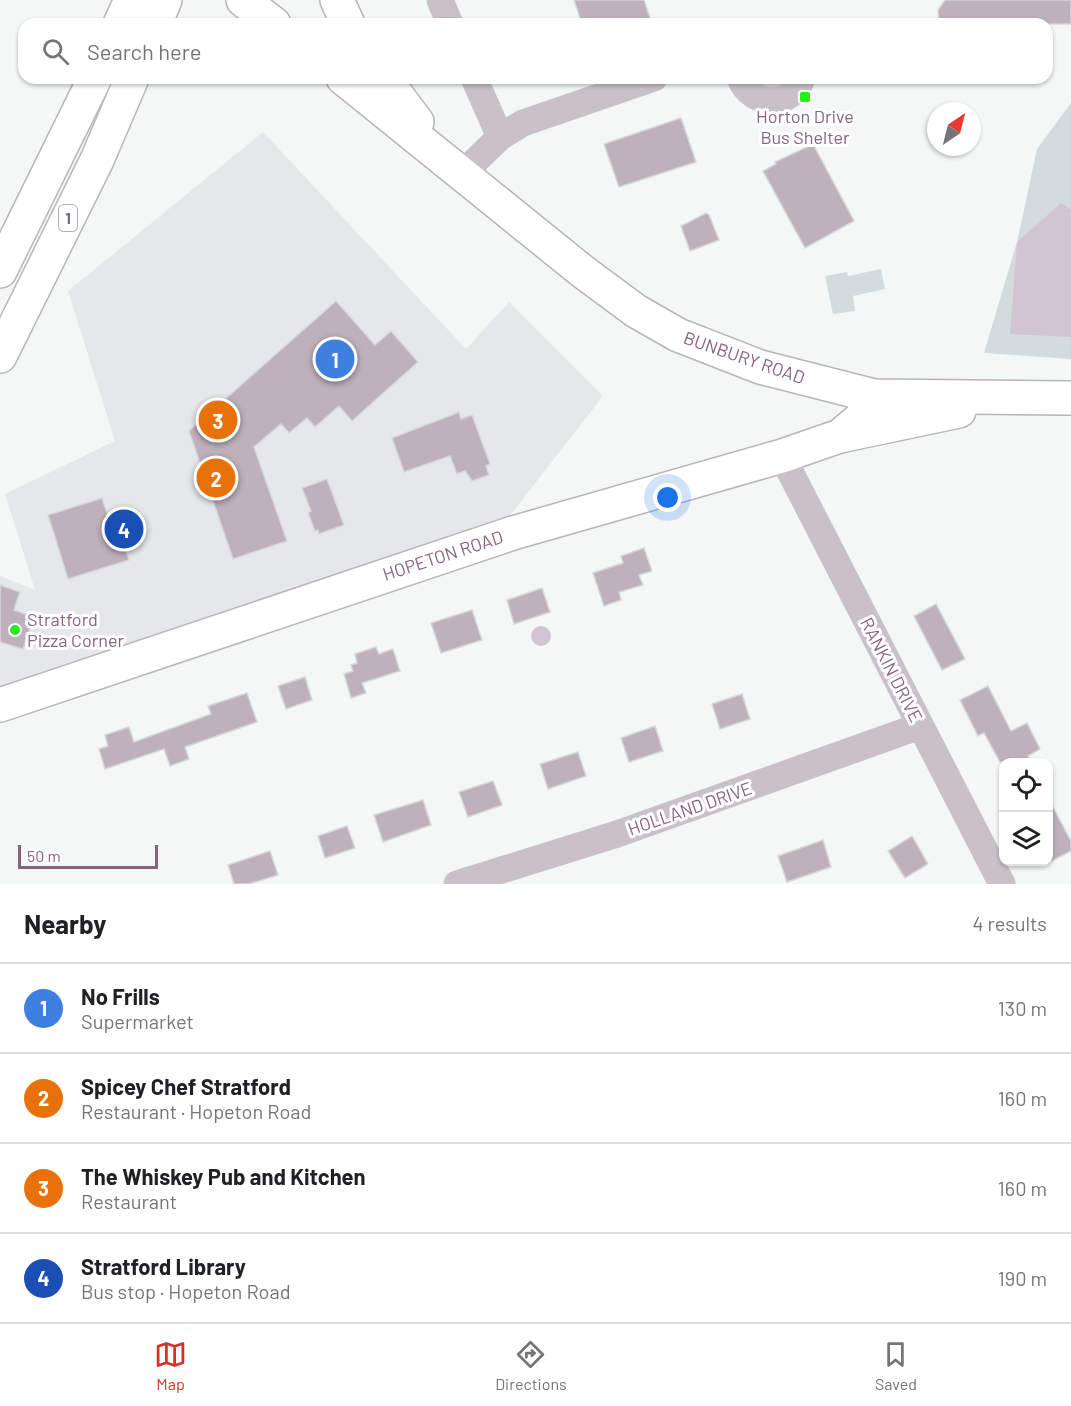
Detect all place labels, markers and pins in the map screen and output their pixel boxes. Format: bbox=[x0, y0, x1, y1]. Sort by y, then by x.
marker: Horton Drive Bus Shelter bbox=[798, 90, 812, 104]
place label: Horton Drive Bus Shelter bbox=[756, 105, 854, 148]
pin: 1 bbox=[316, 336, 354, 382]
pin: 3 bbox=[198, 398, 238, 442]
pin: 2 bbox=[196, 456, 236, 500]
pin: 4 bbox=[104, 506, 144, 552]
place label: Stratford Pizza Corner bbox=[27, 608, 125, 651]
marker: Stratford Pizza Corner bbox=[8, 623, 22, 637]

